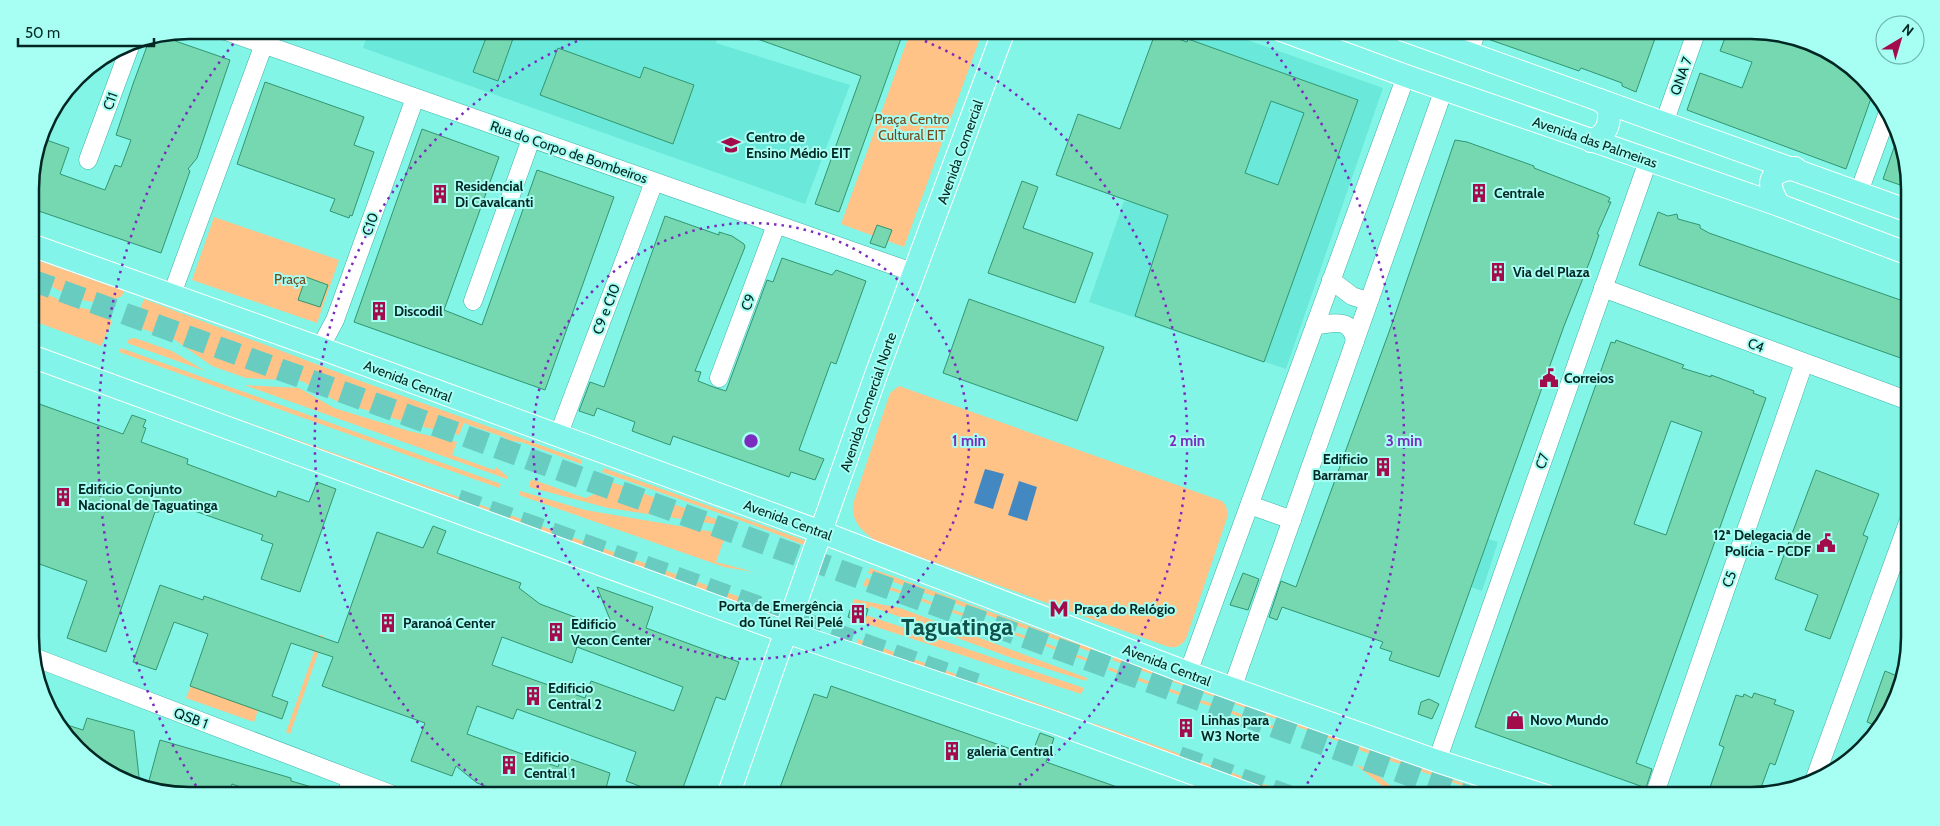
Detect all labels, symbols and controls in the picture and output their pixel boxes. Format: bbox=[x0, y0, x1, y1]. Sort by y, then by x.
scale bar bbox=[18, 15, 154, 47]
north arrow bbox=[1875, 15, 1925, 65]
text: N bbox=[1899, 20, 1917, 40]
text: 50 m bbox=[25, 24, 60, 42]
street label: QNA 7 bbox=[1666, 54, 1696, 98]
street label: C11 bbox=[99, 90, 121, 112]
street label: Avenida Comercial bbox=[933, 97, 987, 207]
park label: Praça Centro Cultural EIT bbox=[874, 110, 950, 144]
street label: Avenida das Palmeiras bbox=[1530, 112, 1660, 172]
street label: Rua do Corpo de Bombeiros bbox=[488, 117, 650, 187]
place label: Centro de Ensino Médio EIT bbox=[746, 128, 851, 162]
school or university icon: Centro de Ensino Médio EIT bbox=[720, 134, 742, 156]
place label: Residencial Di Cavalcanti bbox=[455, 177, 533, 211]
building icon: Centrale bbox=[1468, 182, 1490, 204]
building icon: Residencial Di Cavalcanti bbox=[429, 183, 451, 205]
place label: Centrale bbox=[1494, 184, 1544, 202]
street label: C10 bbox=[358, 210, 382, 238]
building icon: Via del Plaza bbox=[1487, 261, 1509, 283]
place label: Via del Plaza bbox=[1513, 263, 1590, 281]
park label: Praça bbox=[274, 270, 306, 288]
street label: C9 e C10 bbox=[588, 281, 624, 337]
street label: C9 bbox=[737, 291, 759, 313]
building icon: Discodil bbox=[368, 300, 390, 322]
place label: Discodil bbox=[394, 302, 443, 320]
street label: Avenida Comercial Norte bbox=[836, 330, 900, 474]
street label: C4 bbox=[1745, 334, 1767, 356]
street label: Avenida Central bbox=[361, 356, 455, 406]
public building icon: Correios bbox=[1538, 367, 1560, 389]
place label: Correios bbox=[1564, 369, 1614, 387]
centre of rings bbox=[742, 432, 760, 450]
text: 1 min bbox=[952, 432, 986, 450]
text: 2 min bbox=[1169, 432, 1205, 450]
text: 3 min bbox=[1386, 432, 1422, 450]
place label: Edificio Barramar bbox=[1312, 450, 1368, 484]
street label: C7 bbox=[1531, 451, 1553, 471]
building icon: Edificio Barramar bbox=[1372, 456, 1394, 478]
place label: Edifício Conjunto Nacional de Taguatinga bbox=[78, 480, 218, 514]
building icon: Edifício Conjunto Nacional de Taguatinga bbox=[52, 486, 74, 508]
street label: Avenida Central bbox=[741, 496, 835, 545]
place label: 12ª Delegacia de Polícia - PCDF bbox=[1713, 526, 1812, 560]
public building icon: 12ª Delegacia de Polícia - PCDF bbox=[1815, 532, 1837, 554]
street label: C5 bbox=[1718, 568, 1740, 590]
place label: Porta de Emergência do Túnel Rei Pelé bbox=[719, 597, 843, 631]
metro station icon: Praça do Relógio bbox=[1048, 598, 1070, 620]
place label: Praça do Relógio bbox=[1074, 600, 1175, 618]
building icon: Porta de Emergência do Túnel Rei Pelé bbox=[847, 603, 869, 625]
building icon: Paranoá Center bbox=[377, 612, 399, 634]
district label: Taguatinga bbox=[901, 612, 1013, 641]
place label: Paranoá Center bbox=[403, 614, 496, 632]
place label: Edificio Vecon Center bbox=[571, 615, 652, 649]
building icon: Edificio Vecon Center bbox=[545, 621, 567, 643]
street label: Avenida Central bbox=[1120, 640, 1214, 690]
place label: Edificio Central 2 bbox=[548, 679, 602, 713]
building icon: Edificio Central 2 bbox=[522, 685, 544, 707]
street label: QSB 1 bbox=[171, 703, 211, 733]
shop icon: Novo Mundo bbox=[1504, 709, 1526, 731]
place label: Linhas para W3 Norte bbox=[1201, 711, 1269, 745]
place label: Novo Mundo bbox=[1530, 711, 1608, 729]
building icon: Linhas para W3 Norte bbox=[1175, 717, 1197, 739]
building icon: galeria Central bbox=[941, 740, 963, 762]
place label: galeria Central bbox=[967, 742, 1053, 760]
place label: Edificio Central 1 bbox=[524, 748, 576, 782]
building icon: Edificio Central 1 bbox=[498, 754, 520, 776]

